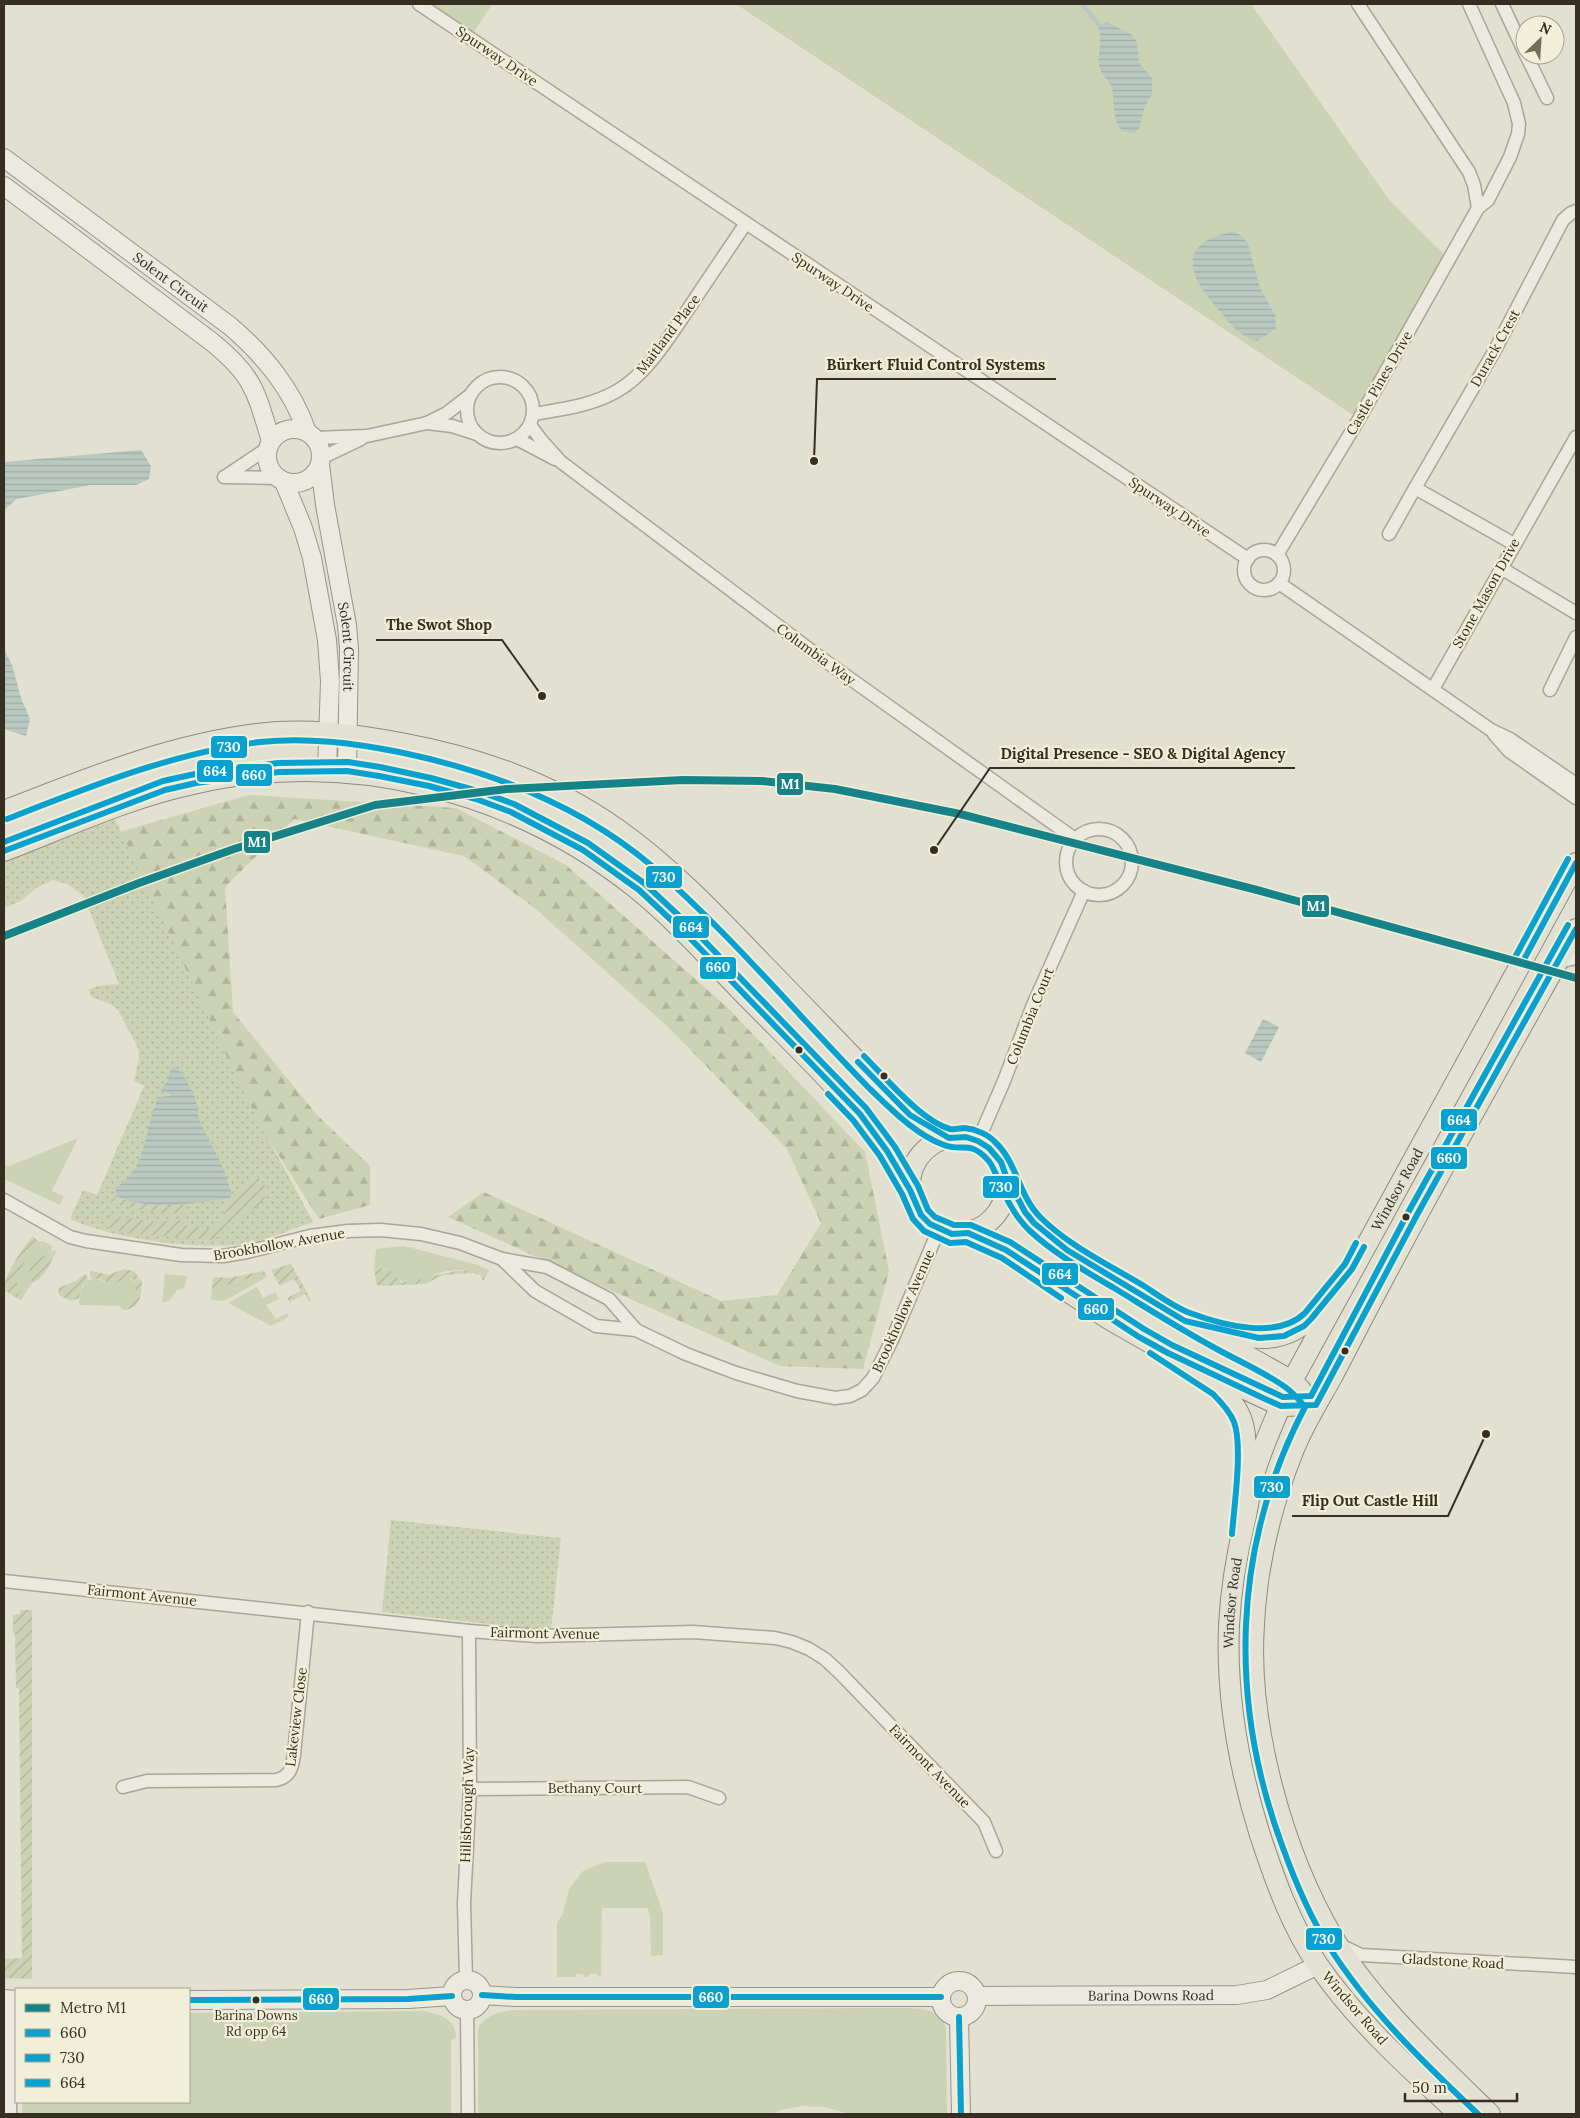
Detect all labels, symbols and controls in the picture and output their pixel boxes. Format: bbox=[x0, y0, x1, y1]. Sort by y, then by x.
north arrow bbox=[1515, 15, 1565, 65]
text: N bbox=[1537, 18, 1554, 39]
street label: Spurway Drive bbox=[453, 22, 542, 90]
street label: Solent Circuit bbox=[129, 248, 213, 317]
street label: Spurway Drive bbox=[789, 248, 878, 316]
street label: Maitland Place bbox=[632, 290, 704, 378]
street label: Durack Crest bbox=[1466, 306, 1524, 390]
street label: Castle Pines Drive bbox=[1342, 327, 1416, 438]
callout: Bürkert Fluid Control Systems bbox=[817, 349, 1056, 379]
text: Bürkert Fluid Control Systems bbox=[827, 355, 1045, 374]
street label: Spurway Drive bbox=[1126, 473, 1215, 541]
street label: Stone Mason Drive bbox=[1448, 534, 1524, 651]
street label: Solent Circuit bbox=[334, 600, 358, 692]
callout: The Swot Shop bbox=[376, 610, 502, 640]
text: The Swot Shop bbox=[386, 615, 492, 634]
street label: Columbia Way bbox=[773, 619, 860, 689]
line badge: 730 bbox=[210, 735, 248, 759]
text: 730 bbox=[217, 738, 241, 756]
callout: Digital Presence - SEO & Digital Agency bbox=[990, 738, 1295, 768]
text: Digital Presence - SEO & Digital Agency bbox=[1001, 744, 1286, 763]
line badge: 664 bbox=[196, 759, 234, 783]
text: 664 bbox=[203, 762, 227, 780]
line badge: 660 bbox=[235, 763, 273, 787]
text: 660 bbox=[241, 766, 267, 784]
line badge: M1 bbox=[776, 772, 804, 796]
text: M1 bbox=[780, 775, 800, 793]
line badge: M1 bbox=[243, 830, 271, 854]
text: M1 bbox=[247, 833, 267, 851]
line badge: 730 bbox=[645, 865, 683, 889]
text: 730 bbox=[652, 868, 676, 886]
line badge: M1 bbox=[1301, 894, 1330, 918]
text: M1 bbox=[1306, 897, 1326, 915]
line badge: 664 bbox=[672, 915, 710, 939]
text: 664 bbox=[679, 918, 703, 936]
line badge: 660 bbox=[699, 956, 737, 980]
text: 660 bbox=[705, 958, 731, 976]
street label: Columbia Court bbox=[1002, 964, 1058, 1067]
unlabelled marker bbox=[794, 1045, 804, 1055]
unlabelled marker bbox=[879, 1071, 889, 1081]
line badge: 664 bbox=[1440, 1108, 1478, 1132]
text: 664 bbox=[1447, 1111, 1471, 1129]
street label: Windsor Road bbox=[1367, 1145, 1427, 1234]
line badge: 660 bbox=[1430, 1146, 1468, 1170]
text: 660 bbox=[1436, 1149, 1462, 1167]
line badge: 730 bbox=[982, 1175, 1020, 1199]
text: 730 bbox=[989, 1178, 1013, 1196]
unlabelled marker bbox=[1401, 1212, 1411, 1222]
street label: Brookhollow Avenue bbox=[212, 1224, 347, 1264]
street label: Brookhollow Avenue bbox=[868, 1246, 938, 1375]
line badge: 664 bbox=[1041, 1262, 1079, 1286]
text: 664 bbox=[1048, 1265, 1072, 1283]
line badge: 660 bbox=[1077, 1297, 1115, 1321]
text: 660 bbox=[1083, 1300, 1109, 1318]
unlabelled marker bbox=[1340, 1346, 1350, 1356]
line badge: 730 bbox=[1253, 1475, 1291, 1499]
text: 730 bbox=[1260, 1478, 1284, 1496]
callout: Flip Out Castle Hill bbox=[1292, 1486, 1448, 1516]
text: Flip Out Castle Hill bbox=[1302, 1491, 1439, 1510]
street label: Windsor Road bbox=[1220, 1556, 1246, 1649]
street label: Fairmont Avenue bbox=[86, 1580, 198, 1610]
street label: Fairmont Avenue bbox=[490, 1623, 601, 1643]
street label: Lakeview Close bbox=[281, 1666, 311, 1768]
street label: Fairmont Avenue bbox=[885, 1720, 975, 1812]
street label: Hillsborough Way bbox=[456, 1746, 478, 1863]
street label: Bethany Court bbox=[548, 1779, 643, 1797]
line badge: 730 bbox=[1305, 1927, 1343, 1951]
text: 730 bbox=[1312, 1930, 1336, 1948]
street label: Gladstone Road bbox=[1401, 1949, 1505, 1973]
street label: Windsor Road bbox=[1318, 1968, 1392, 2048]
line badge: 660 bbox=[692, 1985, 730, 2009]
street label: Barina Downs Road bbox=[1088, 1986, 1214, 2005]
line badge: 660 bbox=[302, 1987, 340, 2011]
legend bbox=[15, 1988, 190, 2103]
text: 660 bbox=[698, 1988, 724, 2006]
text: 660 bbox=[308, 1990, 334, 2008]
marker: Barina Downs Rd opp 64 bbox=[251, 1995, 261, 2005]
text: Metro M1 bbox=[60, 1998, 126, 2017]
place label: Barina Downs Rd opp 64 bbox=[214, 2007, 298, 2040]
text: 660 bbox=[60, 2023, 87, 2042]
text: 730 bbox=[60, 2048, 85, 2067]
scale bar bbox=[1405, 2070, 1518, 2102]
text: 664 bbox=[60, 2073, 85, 2092]
text: 50 m bbox=[1412, 2078, 1447, 2097]

